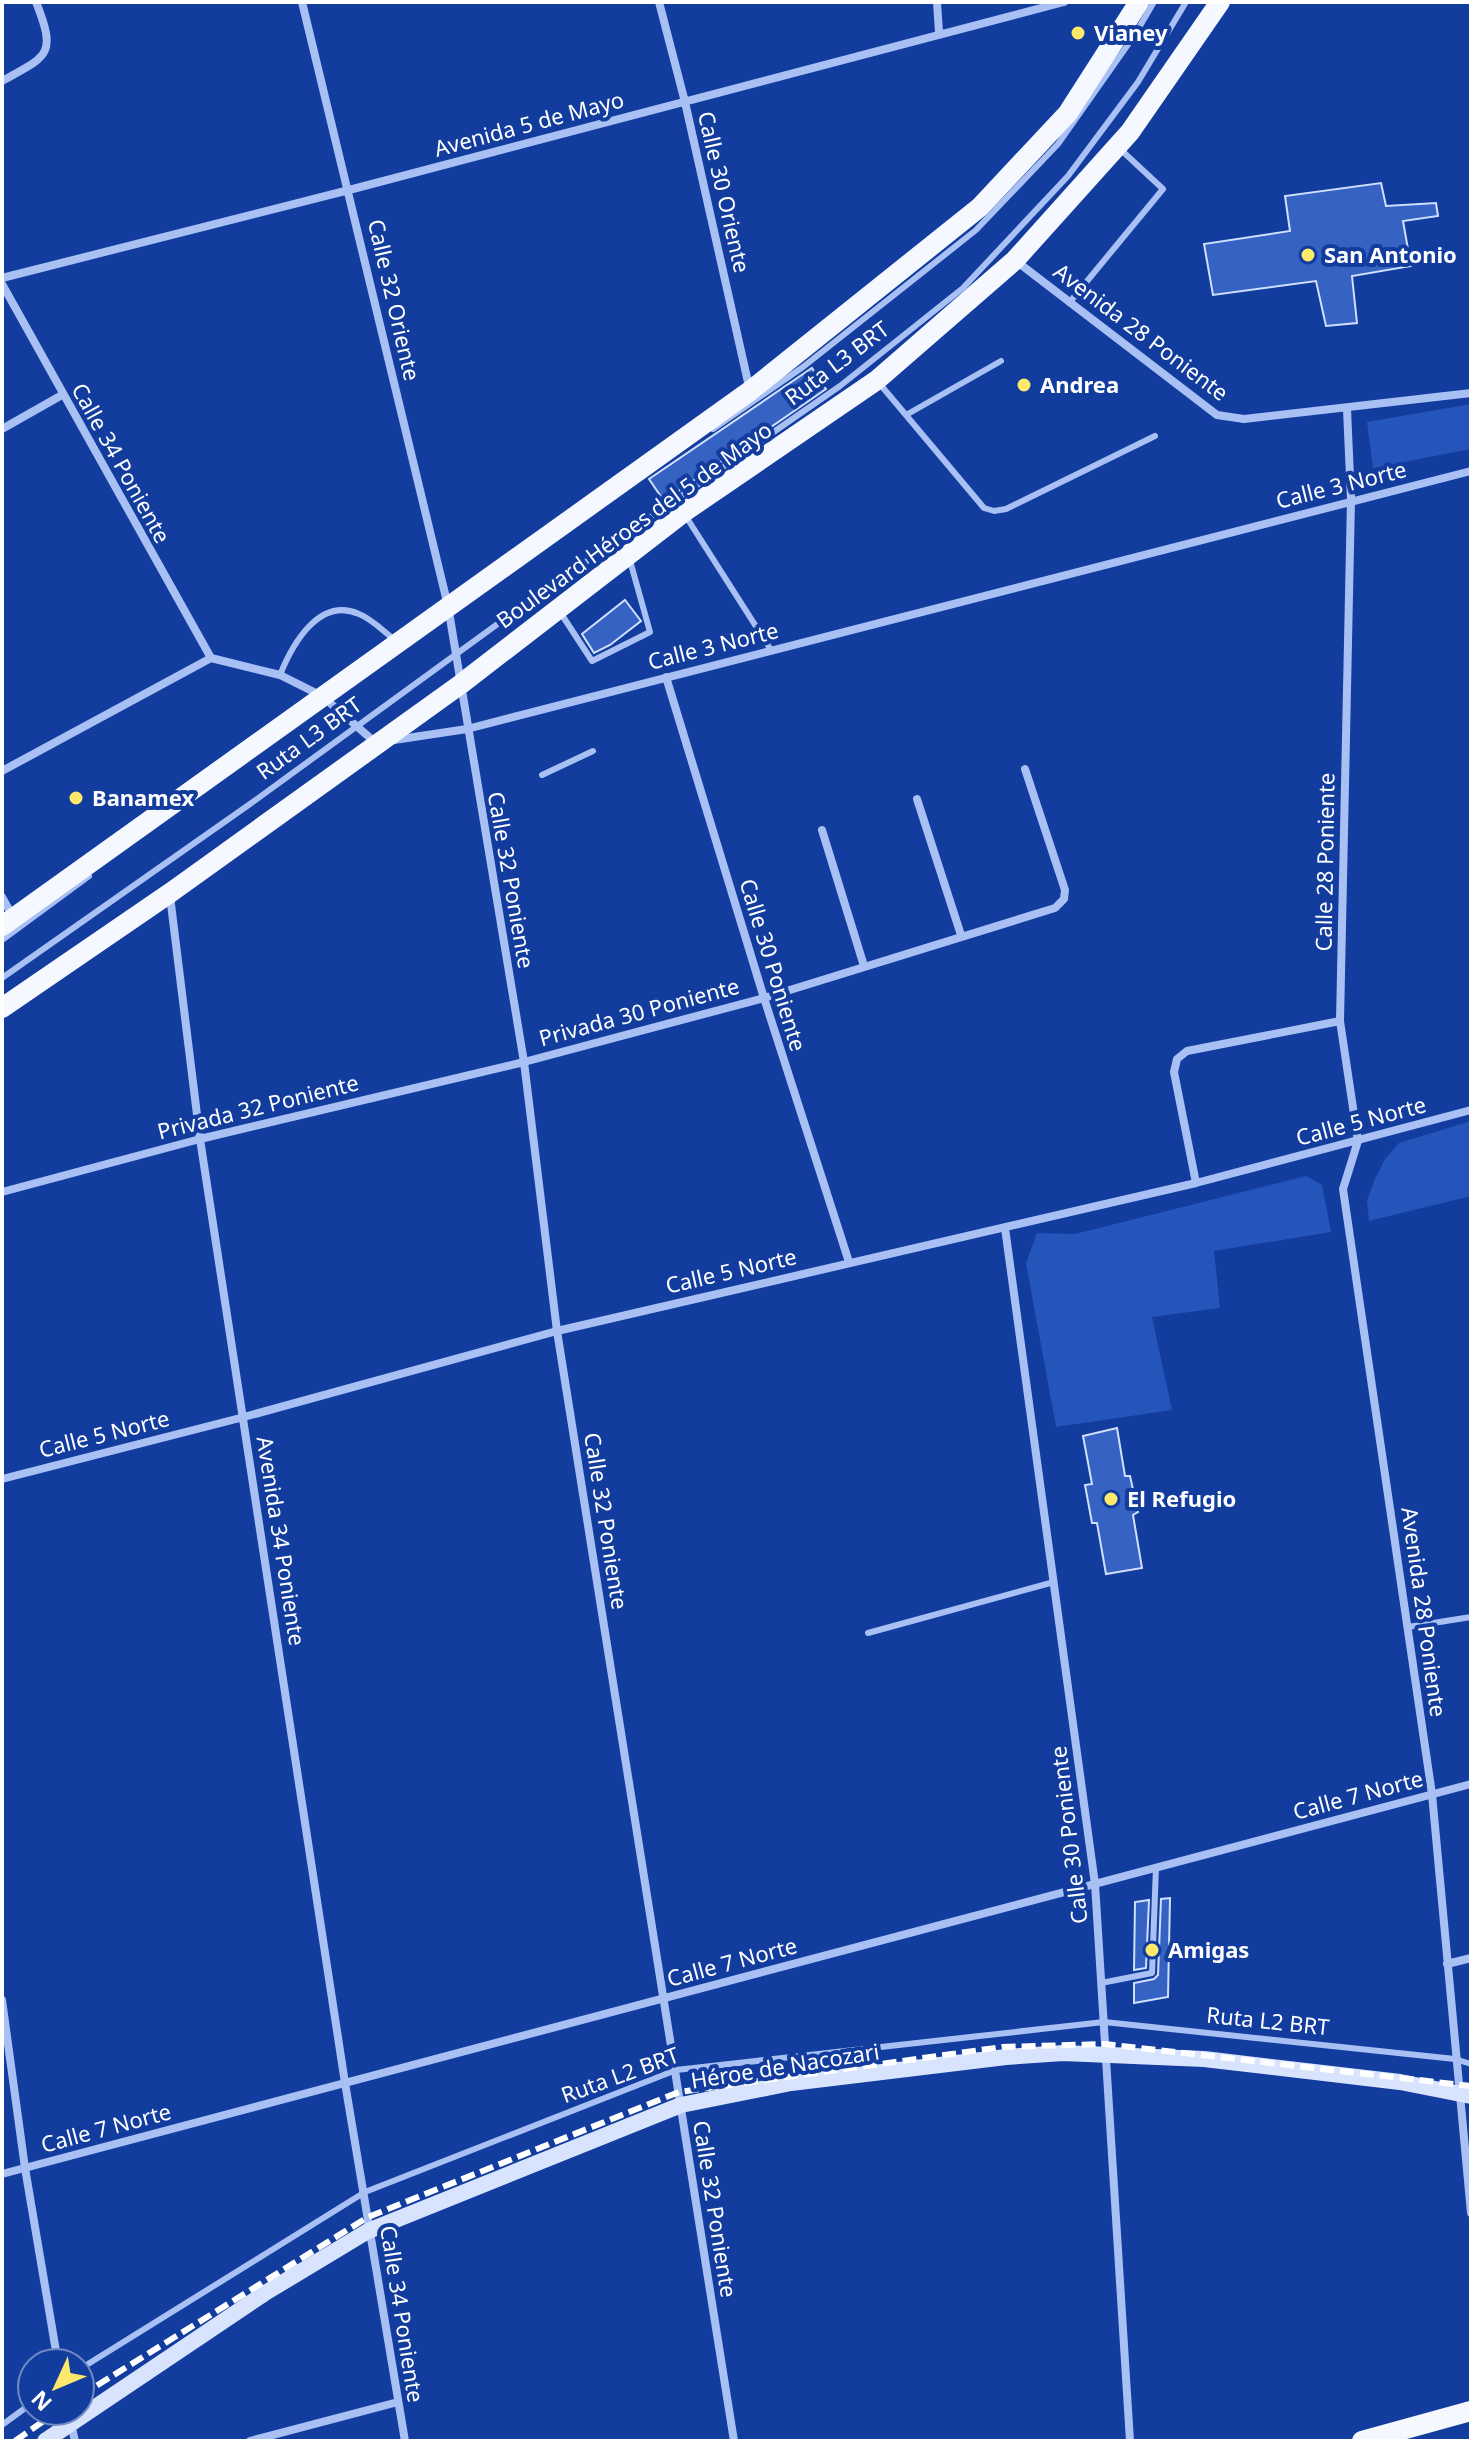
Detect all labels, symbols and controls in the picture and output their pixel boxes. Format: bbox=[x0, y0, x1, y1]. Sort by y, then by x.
place label: Vianey bbox=[1094, 17, 1168, 47]
marker: Vianey bbox=[1069, 24, 1087, 42]
street label: Avenida 5 de Mayo bbox=[431, 83, 627, 163]
street label: Calle 30 Oriente bbox=[692, 108, 758, 275]
street label: Calle 32 Oriente bbox=[362, 216, 428, 383]
place label: San Antonio bbox=[1324, 239, 1457, 269]
marker: San Antonio bbox=[1299, 246, 1317, 264]
street label: Avenida 28 Poniente bbox=[1048, 256, 1235, 407]
street label: Ruta L3 BRT bbox=[778, 313, 895, 411]
place label: Andrea bbox=[1040, 369, 1119, 399]
marker: Andrea bbox=[1015, 376, 1033, 394]
street label: Calle 34 Poniente bbox=[65, 377, 178, 548]
street label: Boulevard Héroes del 5 de Mayo bbox=[490, 414, 777, 634]
street label: Calle 3 Norte bbox=[1272, 453, 1409, 515]
street label: Calle 3 Norte bbox=[644, 614, 781, 676]
street label: Ruta L3 BRT bbox=[250, 689, 367, 786]
street label: Calle 28 Poniente bbox=[1307, 772, 1341, 952]
place label: Banamex bbox=[92, 782, 194, 812]
marker: Banamex bbox=[67, 789, 85, 807]
street label: Calle 32 Poniente bbox=[482, 789, 542, 971]
street label: Calle 30 Poniente bbox=[733, 875, 814, 1055]
street label: Privada 30 Poniente bbox=[535, 970, 742, 1052]
street label: Privada 32 Poniente bbox=[154, 1067, 361, 1146]
street label: Calle 5 Norte bbox=[1292, 1088, 1429, 1152]
street label: Calle 5 Norte bbox=[662, 1240, 799, 1300]
street label: Calle 5 Norte bbox=[35, 1402, 172, 1464]
street label: Calle 32 Poniente bbox=[578, 1430, 636, 1612]
street label: Avenida 34 Poniente bbox=[251, 1434, 313, 1648]
place label: El Refugio bbox=[1127, 1483, 1236, 1513]
marker: El Refugio bbox=[1102, 1490, 1120, 1508]
street label: Avenida 28 Poniente bbox=[1395, 1505, 1455, 1719]
street label: Calle 30 Poniente bbox=[1042, 1745, 1094, 1926]
street label: Calle 7 Norte bbox=[1289, 1762, 1426, 1826]
street label: Calle 7 Norte bbox=[663, 1929, 800, 1993]
place label: Amigas bbox=[1168, 1934, 1249, 1964]
marker: Amigas bbox=[1143, 1941, 1161, 1959]
street label: Ruta L2 BRT bbox=[1205, 1999, 1331, 2041]
street label: Héroe de Nacozari bbox=[688, 2035, 881, 2095]
street label: Ruta L2 BRT bbox=[557, 2039, 683, 2109]
street label: Calle 7 Norte bbox=[37, 2095, 174, 2159]
street label: Calle 32 Poniente bbox=[687, 2118, 745, 2300]
street label: Calle 34 Poniente bbox=[374, 2223, 432, 2405]
north arrow bbox=[16, 2347, 96, 2427]
text: N bbox=[24, 2385, 58, 2418]

